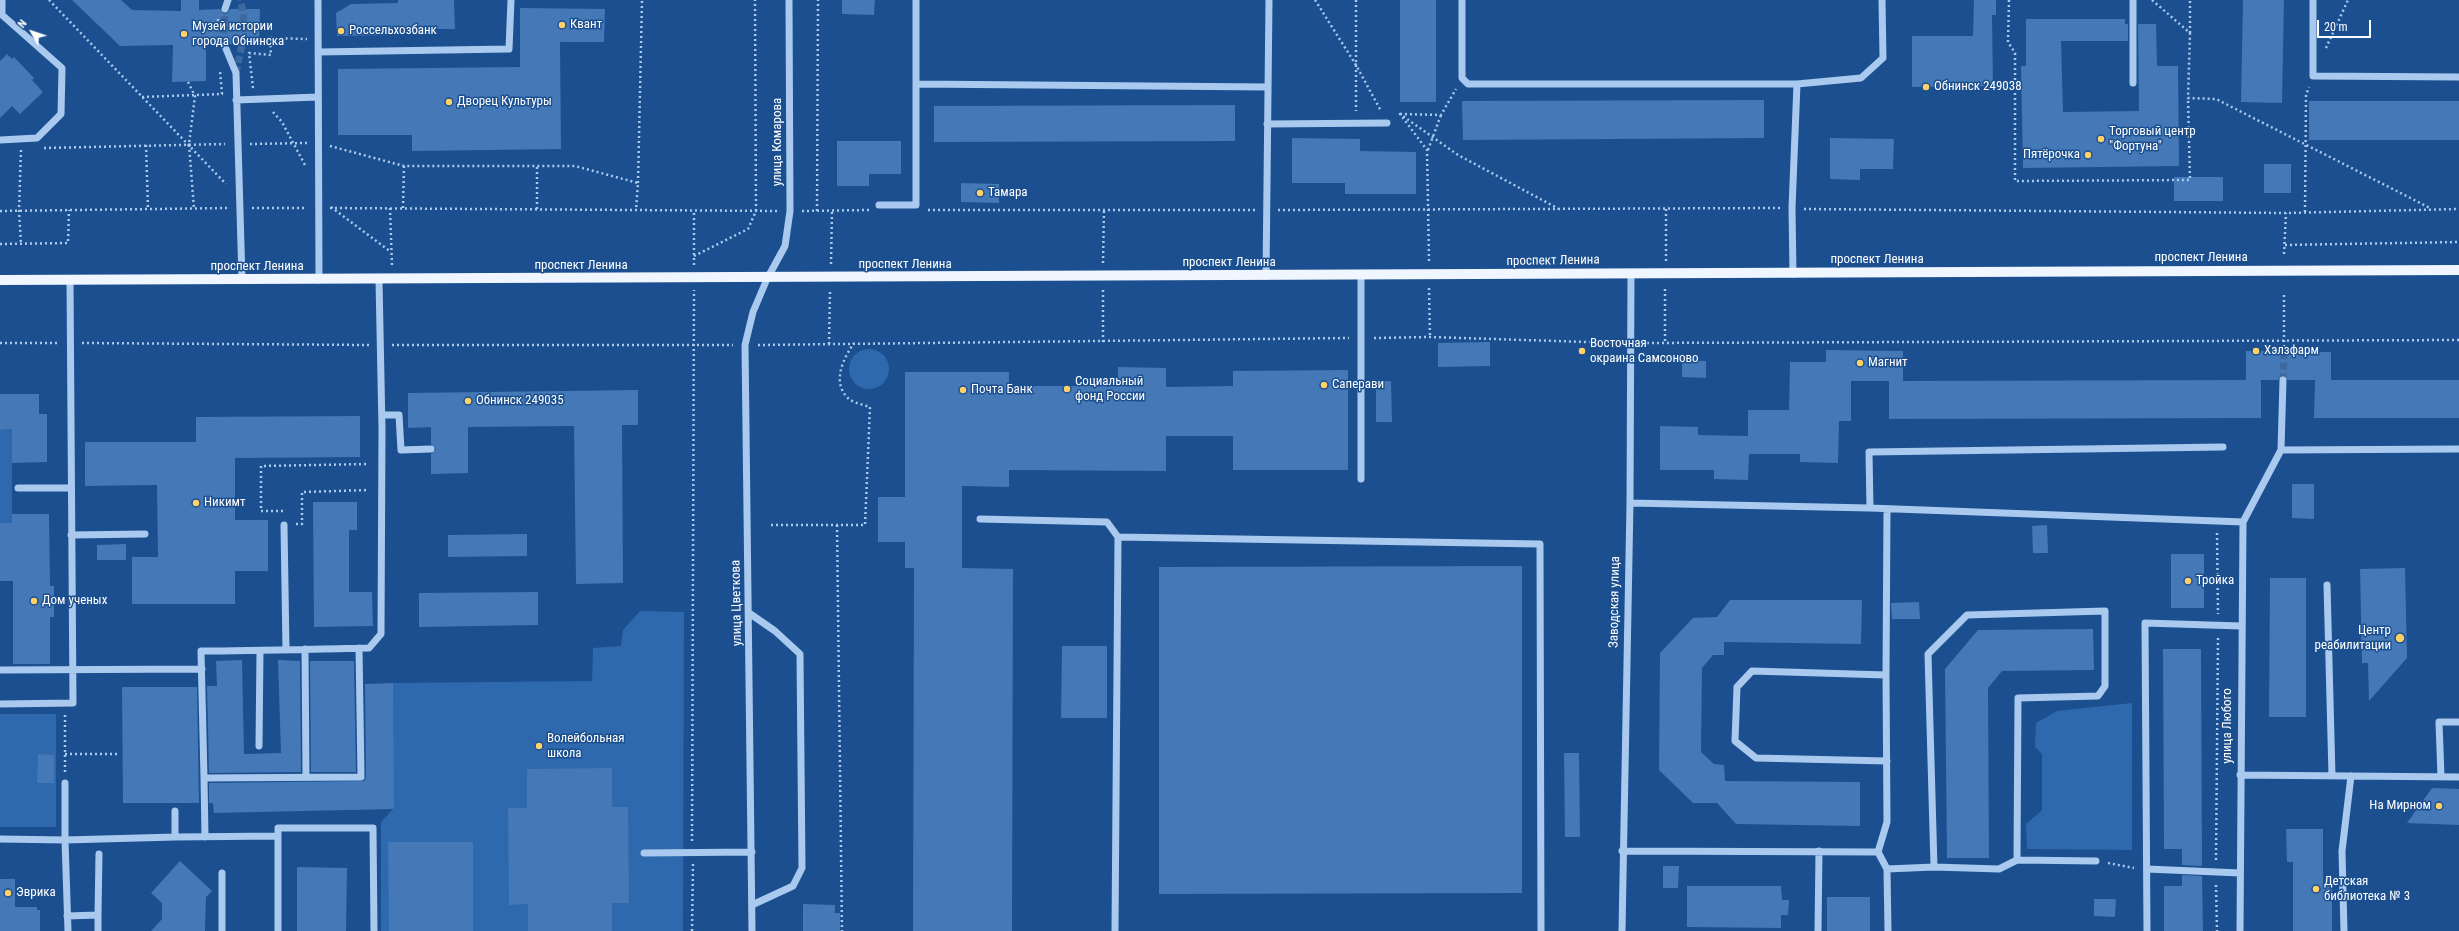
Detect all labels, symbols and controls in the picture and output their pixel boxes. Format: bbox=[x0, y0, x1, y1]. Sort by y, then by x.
north arrow bbox=[12, 12, 52, 52]
scale bar bbox=[2319, 12, 2373, 38]
text: N bbox=[15, 17, 30, 31]
place label: Квант bbox=[570, 17, 602, 33]
place label: Музей истории города Обнинска bbox=[192, 19, 284, 50]
marker: Квант bbox=[557, 20, 567, 30]
text: 20 m bbox=[2324, 20, 2348, 34]
place label: Россельхозбанк bbox=[349, 23, 437, 39]
marker: Россельхозбанк bbox=[336, 26, 346, 36]
marker: Музей истории города Обнинска bbox=[179, 29, 189, 39]
place label: Обнинск 249038 bbox=[1934, 79, 2022, 95]
marker: Обнинск 249038 bbox=[1921, 82, 1931, 92]
place label: Дворец Культуры bbox=[457, 94, 552, 110]
marker: Дворец Культуры bbox=[444, 97, 454, 107]
street label: улица Комарова bbox=[770, 98, 786, 186]
place label: Торговый центр "Фортуна" bbox=[2109, 124, 2196, 155]
marker: Торговый центр "Фортуна" bbox=[2096, 134, 2106, 144]
place label: Пятёрочка bbox=[2023, 147, 2080, 163]
marker: Пятёрочка bbox=[2083, 150, 2093, 160]
place label: Тамара bbox=[988, 185, 1028, 201]
marker: Тамара bbox=[975, 188, 985, 198]
street label: проспект Ленина bbox=[2154, 250, 2248, 266]
street label: проспект Ленина bbox=[1506, 252, 1600, 270]
street label: проспект Ленина bbox=[1830, 252, 1924, 268]
street label: проспект Ленина bbox=[1182, 255, 1276, 271]
street label: проспект Ленина bbox=[858, 257, 952, 273]
street label: проспект Ленина bbox=[534, 258, 628, 274]
street label: проспект Ленина bbox=[210, 259, 304, 275]
place label: Восточная окраина Самсоново bbox=[1590, 336, 1699, 367]
place label: Хэлзфарм bbox=[2264, 343, 2319, 359]
marker: Восточная окраина Самсоново bbox=[1577, 346, 1587, 356]
marker: Хэлзфарм bbox=[2251, 346, 2261, 356]
place label: Магнит bbox=[1868, 355, 1908, 371]
marker: Магнит bbox=[1855, 358, 1865, 368]
place label: Социальный фонд России bbox=[1075, 374, 1145, 405]
place label: Саперави bbox=[1332, 377, 1384, 393]
marker: Саперави bbox=[1319, 380, 1329, 390]
place label: Почта Банк bbox=[971, 382, 1033, 398]
marker: Социальный фонд России bbox=[1062, 384, 1072, 394]
marker: Почта Банк bbox=[958, 385, 968, 395]
place label: Обнинск 249035 bbox=[476, 393, 564, 409]
marker: Обнинск 249035 bbox=[463, 396, 473, 406]
place label: Никимт bbox=[204, 495, 245, 511]
marker: Никимт bbox=[191, 498, 201, 508]
street label: Заводская улица bbox=[1606, 556, 1624, 648]
street label: улица Цветкова bbox=[728, 560, 746, 646]
place label: Тройка bbox=[2196, 573, 2234, 589]
marker: Тройка bbox=[2183, 576, 2193, 586]
place label: Дом ученых bbox=[42, 593, 107, 609]
marker: Дом ученых bbox=[29, 596, 39, 606]
place label: Центр реабилитации bbox=[2314, 623, 2391, 654]
marker: Центр реабилитации bbox=[2394, 632, 2406, 644]
street label: улица Любого bbox=[2220, 688, 2236, 764]
place label: Волейбольная школа bbox=[547, 731, 625, 762]
marker: Волейбольная школа bbox=[534, 741, 544, 751]
place label: На Мирном bbox=[2369, 798, 2431, 814]
marker: На Мирном bbox=[2434, 801, 2444, 811]
place label: Детская библиотека № 3 bbox=[2324, 874, 2410, 905]
marker: Детская библиотека № 3 bbox=[2311, 884, 2321, 894]
place label: Эврика bbox=[16, 885, 56, 901]
marker: Эврика bbox=[3, 888, 13, 898]

